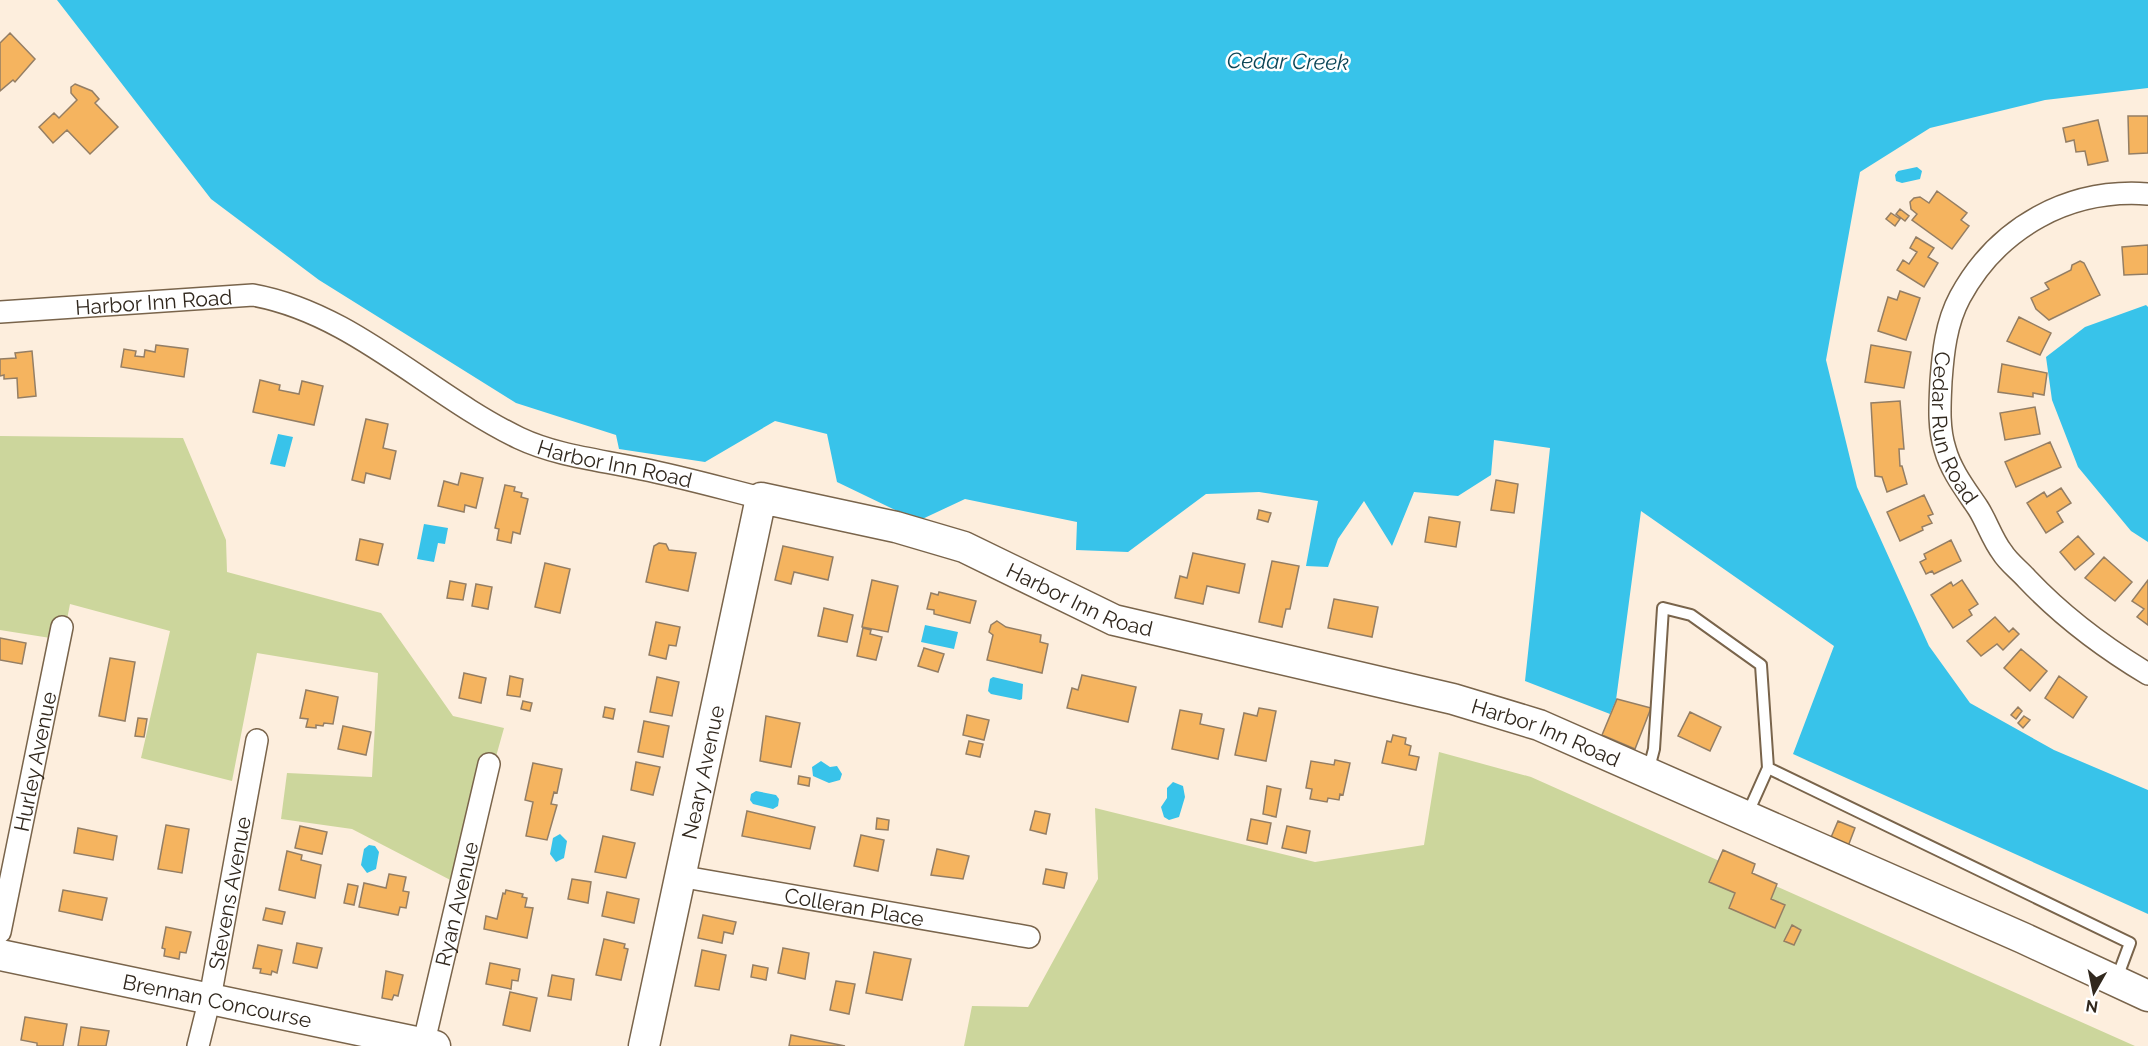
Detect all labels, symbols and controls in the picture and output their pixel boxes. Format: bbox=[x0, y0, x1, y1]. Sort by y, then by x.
water label: Cedar Creek bbox=[1227, 47, 1349, 75]
street label: Harbor Inn Road bbox=[74, 284, 233, 319]
street label: Cedar Run Road bbox=[1927, 350, 1984, 508]
street label: Harbor Inn Road bbox=[535, 434, 695, 492]
street label: Harbor Inn Road bbox=[1003, 557, 1155, 641]
street label: Hurley Avenue bbox=[8, 689, 61, 834]
street label: Harbor Inn Road bbox=[1469, 693, 1624, 772]
street label: Neary Avenue bbox=[676, 703, 729, 842]
street label: Stevens Avenue bbox=[203, 814, 255, 972]
street label: Ryan Avenue bbox=[430, 839, 483, 969]
street label: Colleran Place bbox=[783, 882, 926, 931]
north arrow bbox=[2064, 962, 2124, 1022]
street label: Brennan Concourse bbox=[121, 969, 314, 1032]
text: N bbox=[2084, 996, 2099, 1017]

